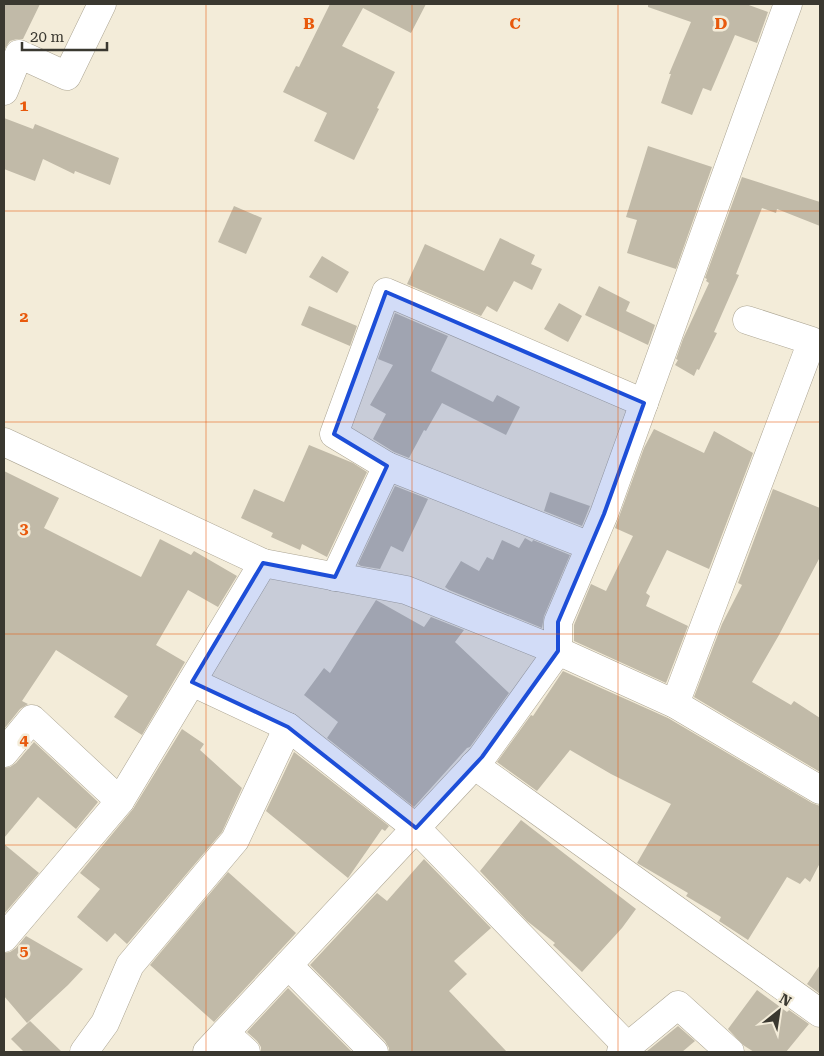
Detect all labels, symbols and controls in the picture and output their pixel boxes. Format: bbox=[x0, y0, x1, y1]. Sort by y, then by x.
text: B bbox=[303, 14, 315, 33]
text: C bbox=[509, 14, 521, 33]
text: D bbox=[715, 14, 728, 33]
scale bar bbox=[22, 20, 108, 52]
text: 20 m bbox=[30, 28, 65, 46]
text: 1 bbox=[20, 96, 29, 115]
text: 2 bbox=[20, 307, 29, 326]
text: 3 bbox=[20, 519, 29, 538]
text: 4 bbox=[20, 730, 29, 749]
text: 5 bbox=[20, 941, 29, 960]
north arrow bbox=[754, 986, 804, 1036]
text: N bbox=[777, 990, 794, 1009]

